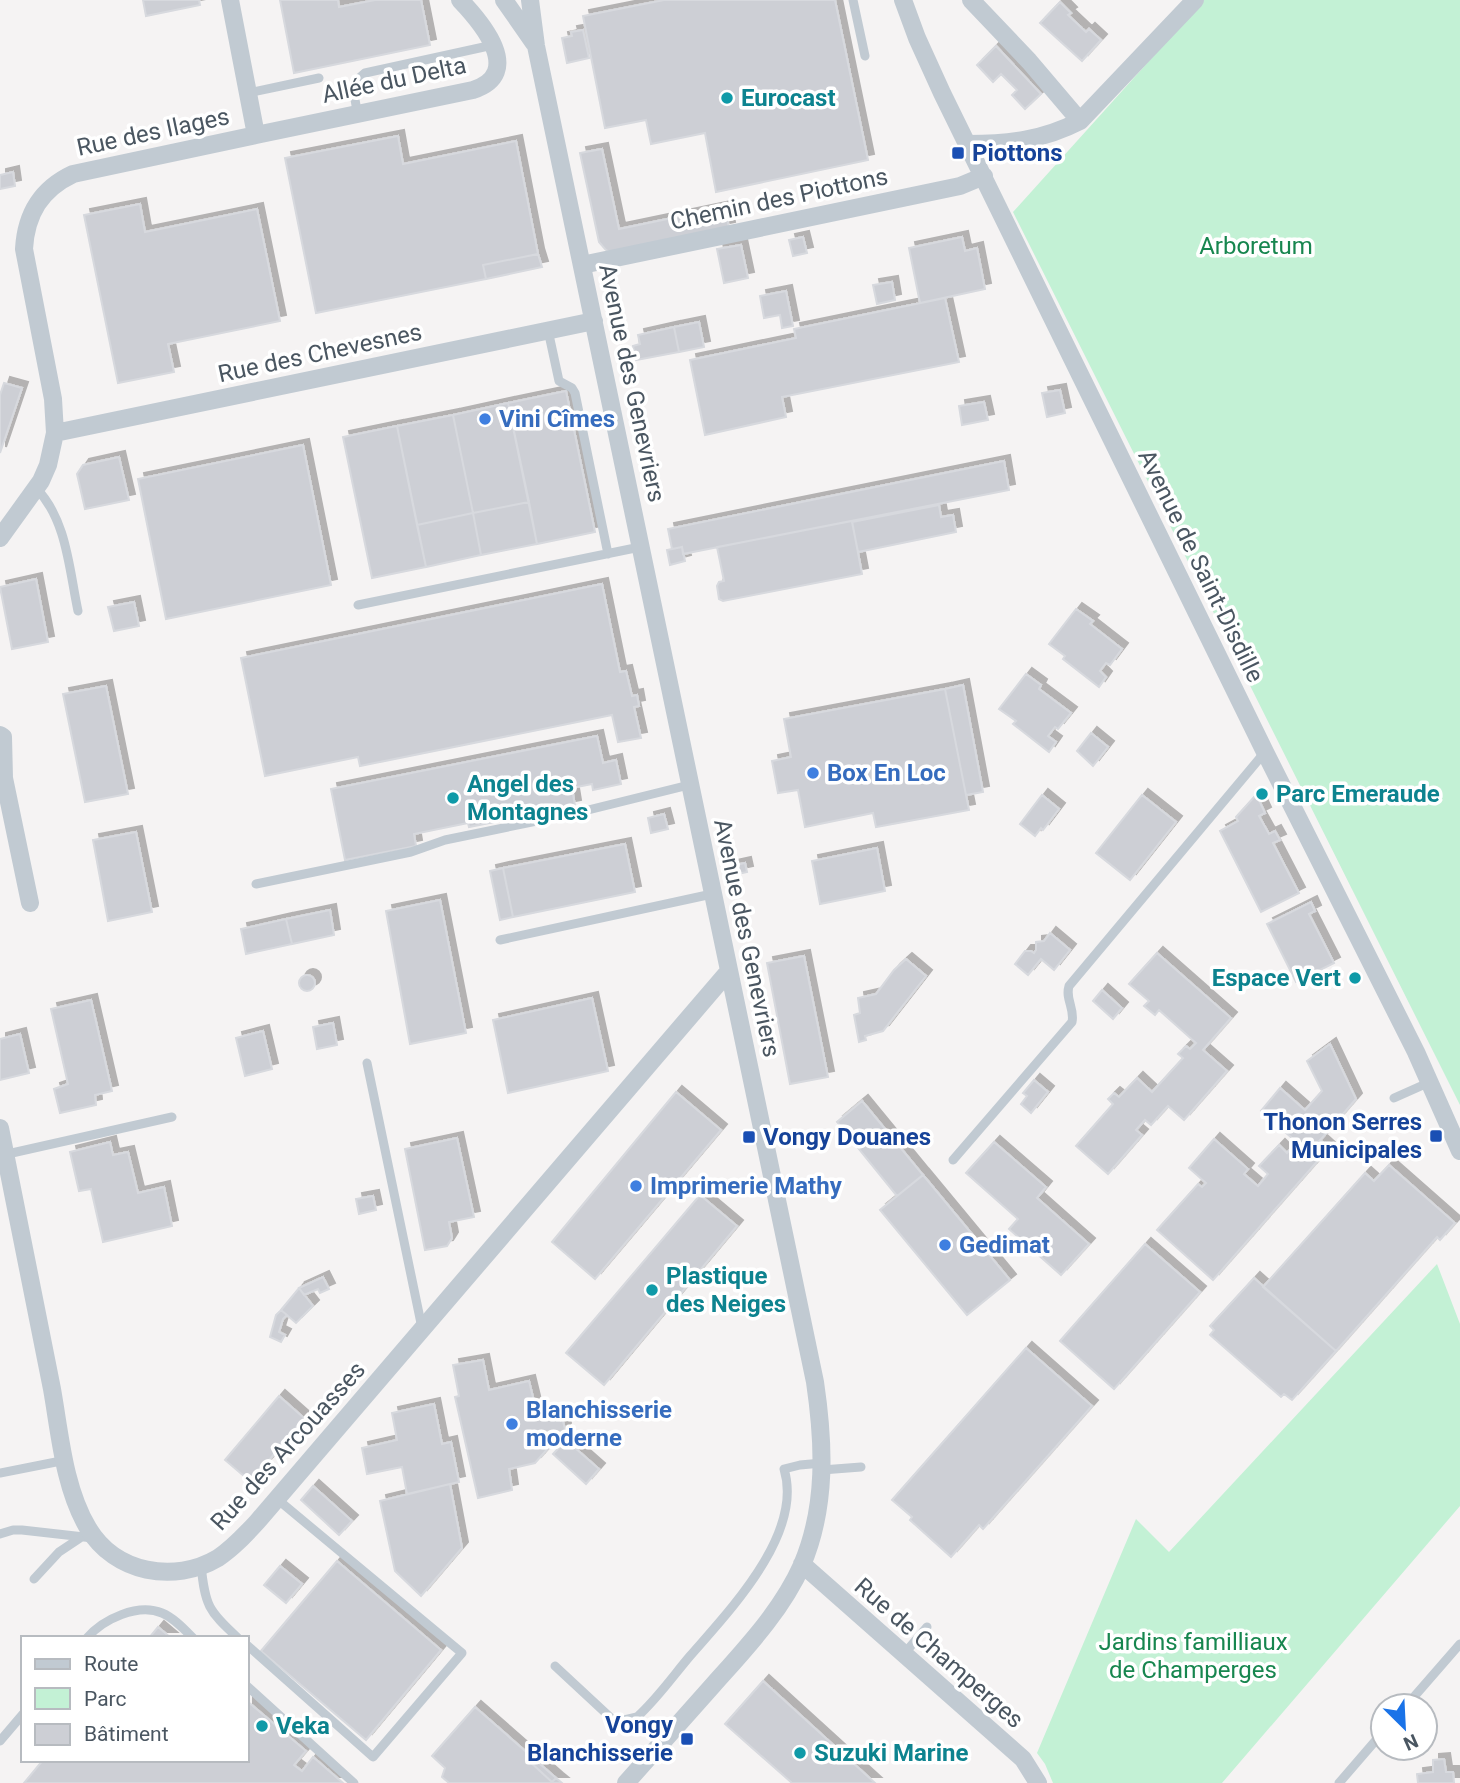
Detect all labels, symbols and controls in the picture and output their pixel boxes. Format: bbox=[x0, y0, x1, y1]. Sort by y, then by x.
street label: Allée du Delta bbox=[319, 51, 469, 109]
place label: Eurocast bbox=[741, 84, 836, 112]
marker: Eurocast bbox=[719, 90, 735, 106]
street label: Rue des Ilages bbox=[74, 102, 232, 162]
place label: Piottons bbox=[972, 139, 1063, 167]
marker: Piottons bbox=[950, 145, 966, 161]
street label: Chemin des Piottons bbox=[668, 162, 890, 236]
park label: Arboretum bbox=[1199, 232, 1313, 260]
street label: Avenue des Genevriers bbox=[593, 261, 671, 505]
street label: Rue des Chevesnes bbox=[216, 318, 424, 388]
place label: Vini Cîmes bbox=[499, 405, 615, 433]
marker: Vini Cîmes bbox=[477, 411, 493, 427]
street label: Avenue de Saint-Disdille bbox=[1132, 445, 1270, 687]
place label: Box En Loc bbox=[827, 759, 946, 787]
marker: Box En Loc bbox=[805, 765, 821, 781]
place label: Angel des Montagnes bbox=[467, 770, 588, 826]
place label: Parc Emeraude bbox=[1276, 780, 1440, 808]
marker: Parc Emeraude bbox=[1254, 786, 1270, 802]
marker: Angel des Montagnes bbox=[445, 790, 461, 806]
street label: Avenue des Genevriers bbox=[708, 816, 786, 1060]
place label: Espace Vert bbox=[1212, 964, 1341, 992]
marker: Espace Vert bbox=[1347, 970, 1363, 986]
place label: Thonon Serres Municipales bbox=[1263, 1108, 1422, 1164]
place label: Vongy Douanes bbox=[763, 1123, 931, 1151]
marker: Thonon Serres Municipales bbox=[1428, 1128, 1444, 1144]
marker: Vongy Douanes bbox=[741, 1129, 757, 1145]
place label: Imprimerie Mathy bbox=[650, 1172, 843, 1200]
marker: Imprimerie Mathy bbox=[628, 1178, 644, 1194]
place label: Gedimat bbox=[959, 1231, 1050, 1259]
marker: Gedimat bbox=[937, 1237, 953, 1253]
place label: Plastique des Neiges bbox=[666, 1262, 786, 1318]
marker: Plastique des Neiges bbox=[644, 1282, 660, 1298]
street label: Rue des Arcouasses bbox=[205, 1356, 371, 1536]
place label: Blanchisserie moderne bbox=[526, 1396, 672, 1452]
marker: Blanchisserie moderne bbox=[504, 1416, 520, 1432]
street label: Rue de Champerges bbox=[849, 1572, 1029, 1734]
park label: Jardins familliaux de Champerges bbox=[1098, 1628, 1288, 1684]
legend bbox=[21, 1636, 248, 1762]
text: Route bbox=[84, 1652, 139, 1676]
text: Parc bbox=[84, 1687, 126, 1711]
north arrow bbox=[1369, 1692, 1439, 1762]
place label: Vongy Blanchisserie bbox=[527, 1711, 674, 1767]
place label: Veka bbox=[276, 1712, 330, 1740]
marker: Veka bbox=[254, 1718, 270, 1734]
text: Bâtiment bbox=[84, 1722, 169, 1746]
text: N bbox=[1400, 1729, 1422, 1755]
marker: Vongy Blanchisserie bbox=[679, 1731, 695, 1747]
place label: Suzuki Marine bbox=[814, 1739, 968, 1767]
marker: Suzuki Marine bbox=[792, 1745, 808, 1761]

